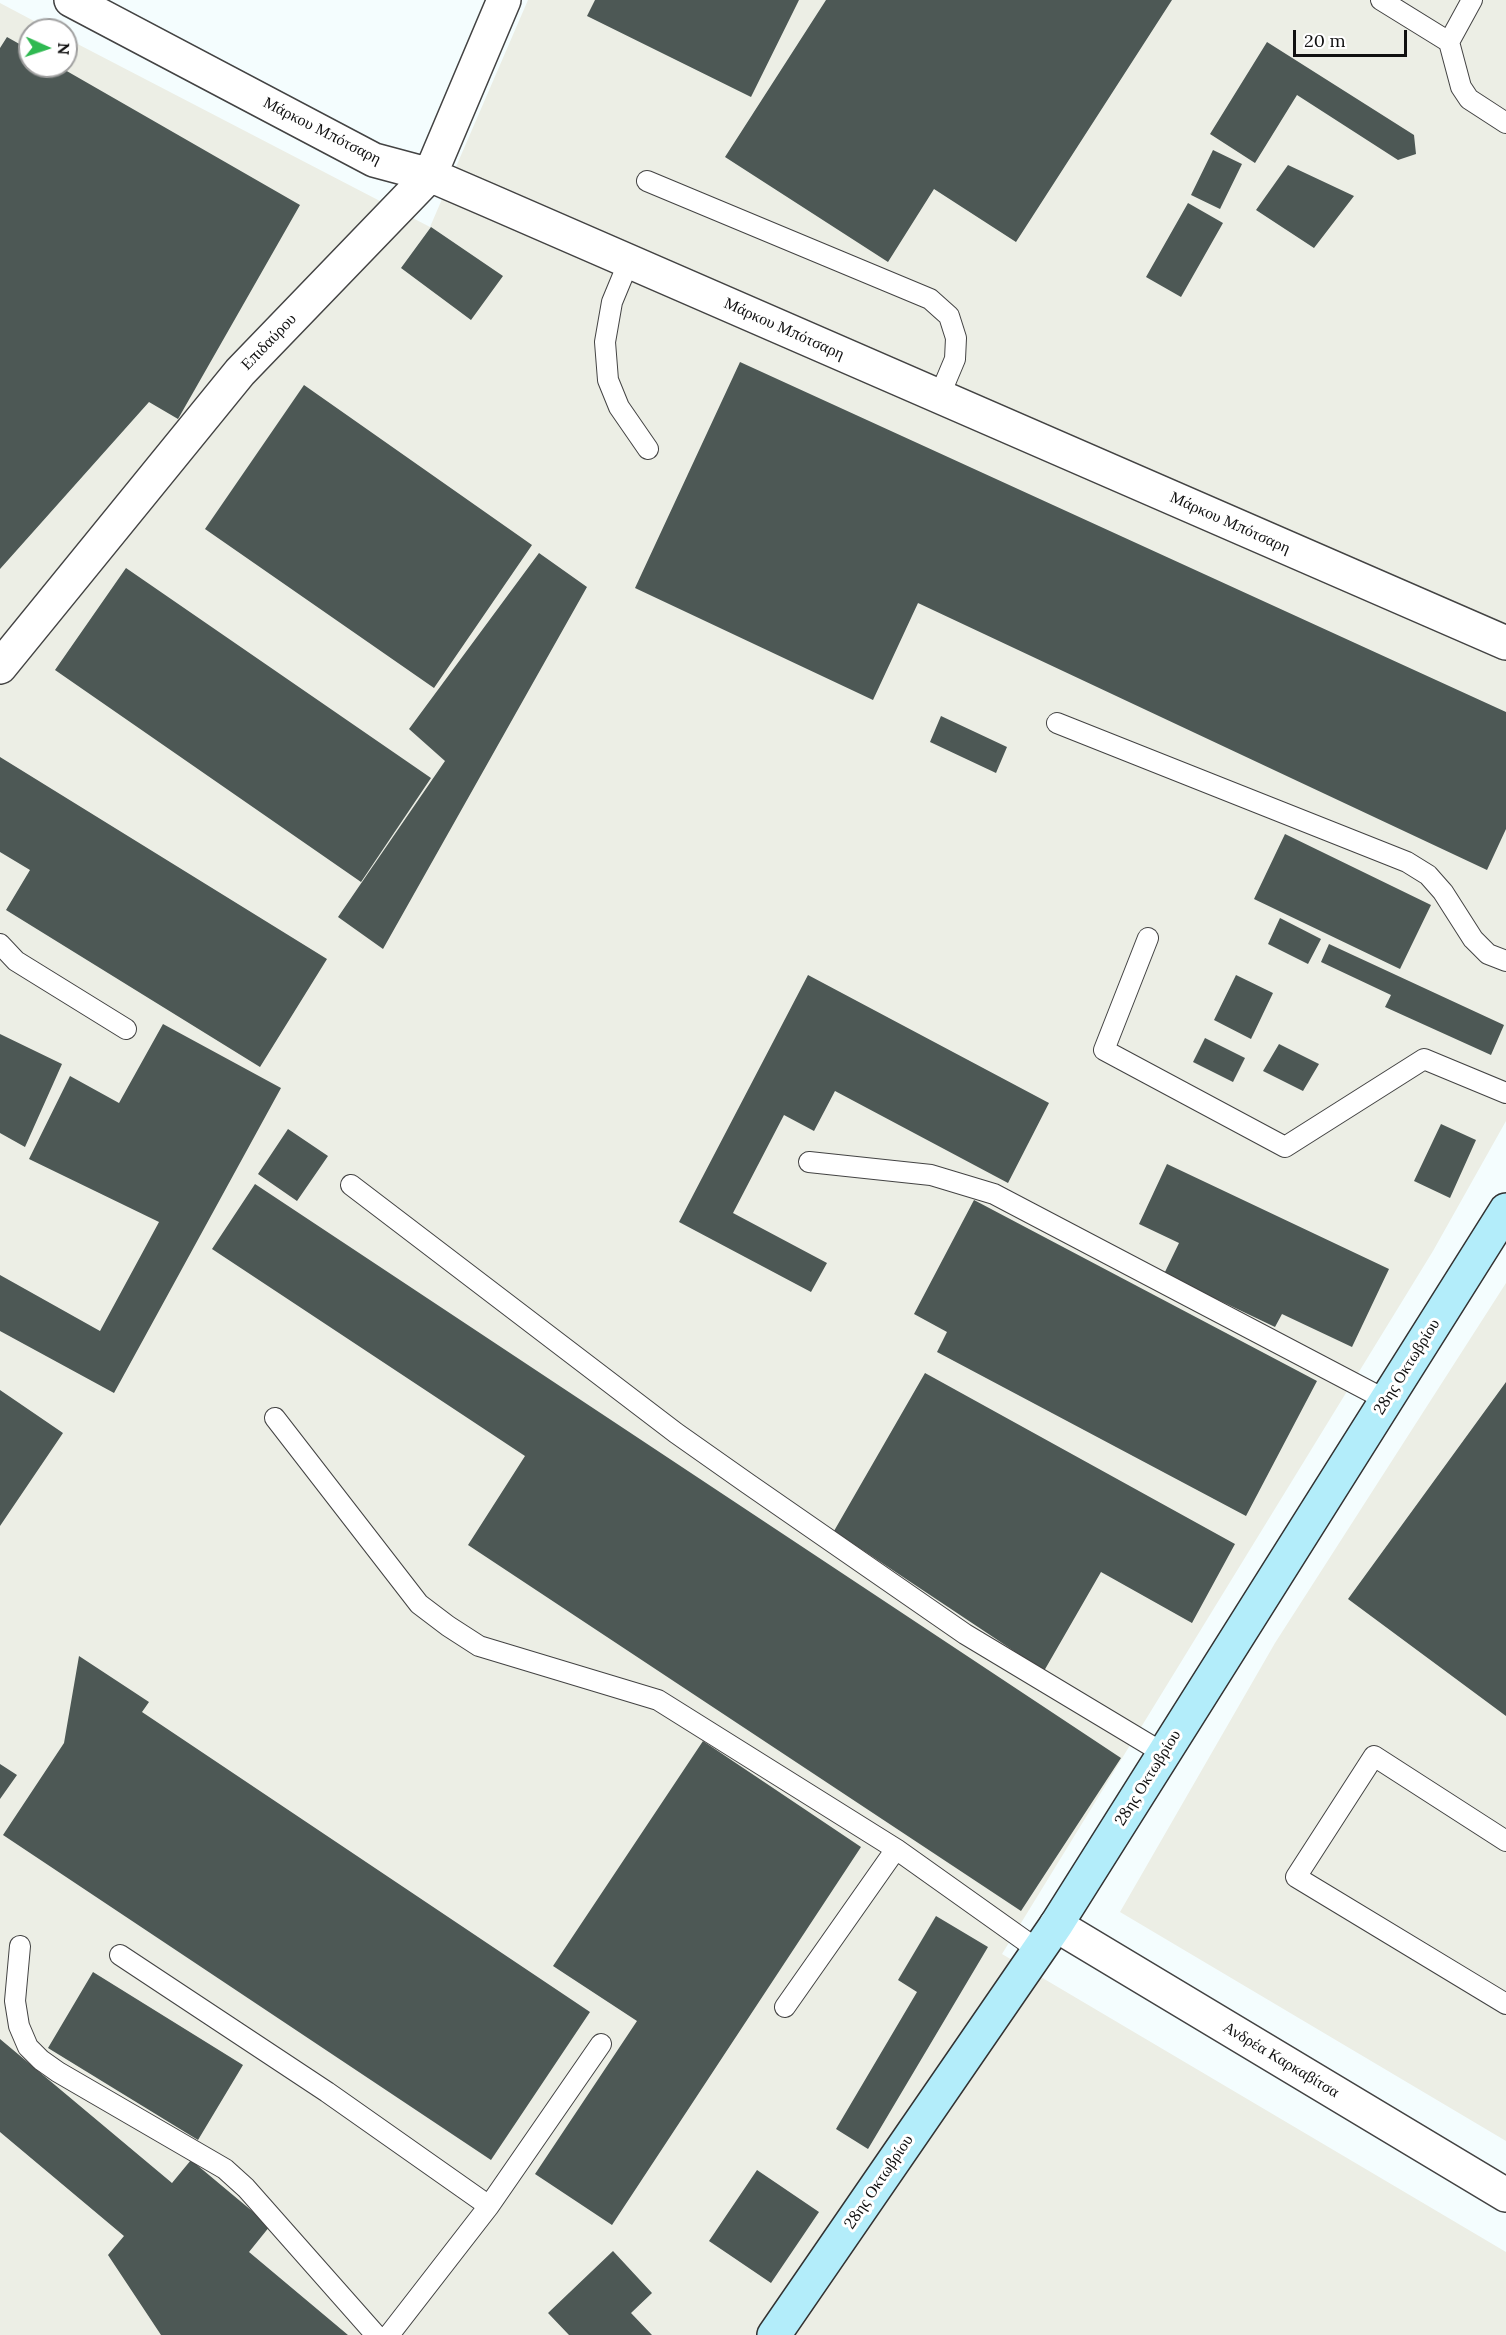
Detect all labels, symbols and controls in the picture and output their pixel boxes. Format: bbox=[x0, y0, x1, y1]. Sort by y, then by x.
north arrow bbox=[18, 18, 78, 78]
scale bar bbox=[1296, 18, 1410, 56]
text: 20 m bbox=[1304, 29, 1346, 52]
text: N bbox=[54, 42, 74, 56]
street label: Μάρκου Μπότσαρη bbox=[260, 93, 384, 169]
street label: Μάρκου Μπότσαρη bbox=[721, 294, 847, 364]
street label: Επιδαύρου bbox=[237, 310, 301, 374]
street label: Μάρκου Μπότσαρη bbox=[1167, 488, 1293, 558]
street label: 28ης Οκτωβρίου bbox=[1370, 1316, 1444, 1418]
street label: 28ης Οκτωβρίου bbox=[1111, 1727, 1185, 1829]
street label: Ανδρέα Καρκαβίτσα bbox=[1220, 2018, 1342, 2102]
street label: 28ης Οκτωβρίου bbox=[840, 2131, 918, 2233]

